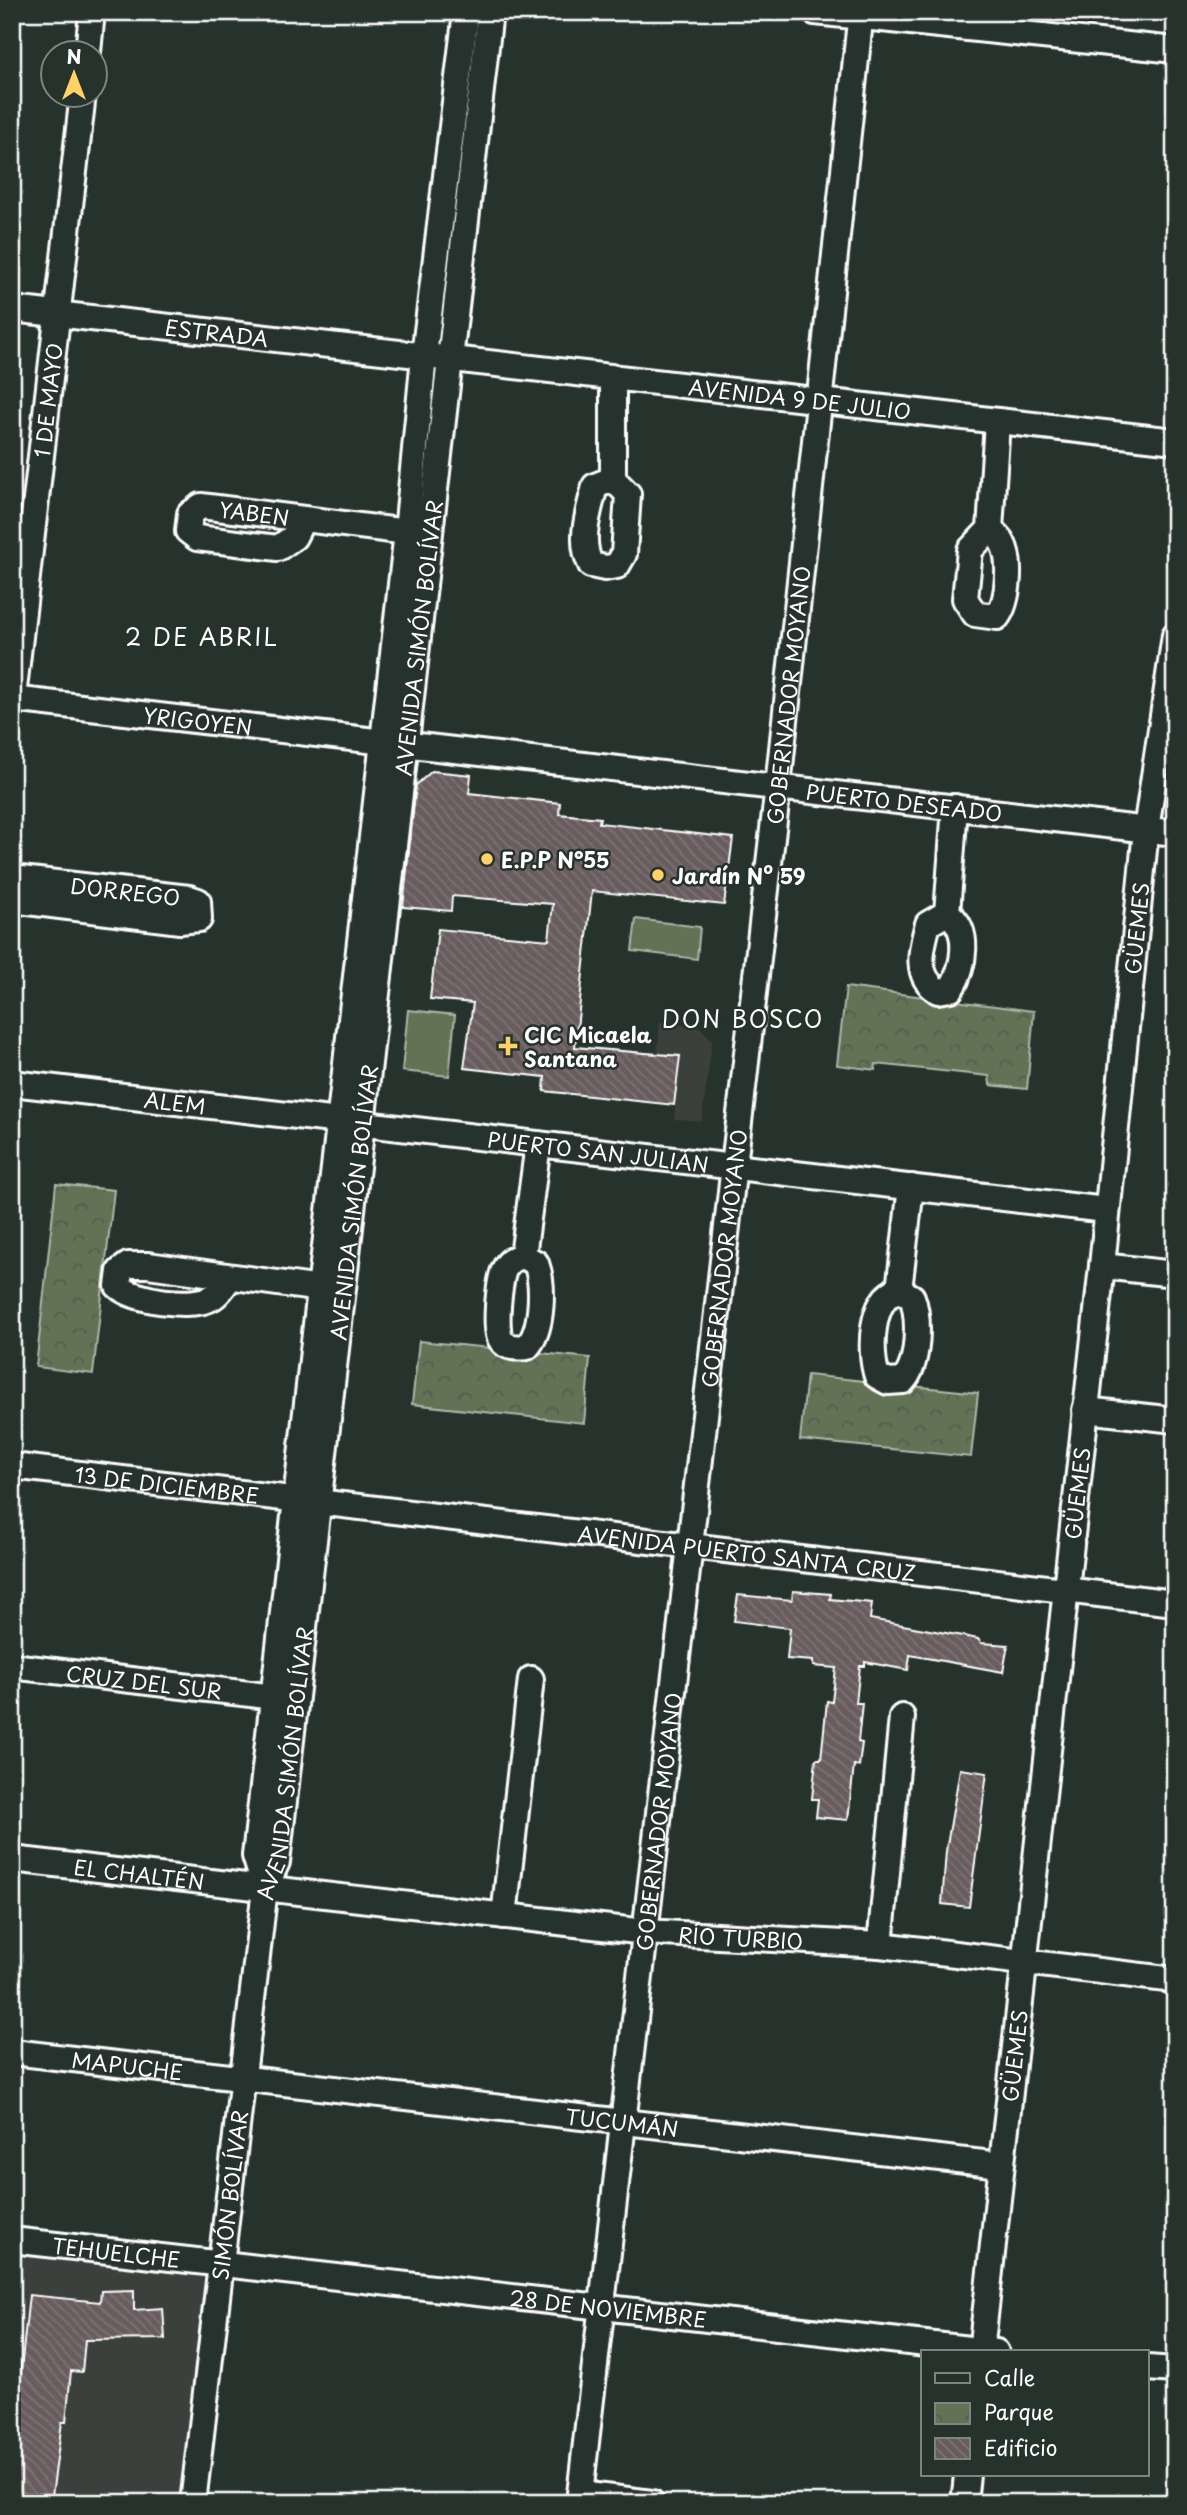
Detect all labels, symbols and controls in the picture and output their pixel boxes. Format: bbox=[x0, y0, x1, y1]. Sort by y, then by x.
north arrow bbox=[38, 38, 108, 108]
text: N bbox=[66, 42, 82, 70]
street label: ESTRADA bbox=[163, 310, 270, 354]
street label: 1 DE MAYO bbox=[25, 341, 70, 459]
street label: AVENIDA 9 DE JULIO bbox=[687, 370, 913, 427]
street label: YABEN bbox=[217, 492, 291, 533]
street label: AVENIDA SIMÓN BOLÍVAR bbox=[386, 498, 450, 778]
street label: GOBERNADOR MOYANO bbox=[758, 564, 818, 826]
district label: 2 DE ABRIL bbox=[125, 619, 279, 654]
street label: YRIGOYEN bbox=[141, 698, 254, 743]
street label: PUERTO DESEADO bbox=[804, 775, 1004, 829]
place label: E.P.P N°55 bbox=[501, 843, 610, 875]
marker: E.P.P N°55 bbox=[479, 851, 495, 867]
place label: Jardín Nº 59 bbox=[672, 859, 805, 891]
marker: Jardín Nº 59 bbox=[650, 867, 666, 883]
street label: DORREGO bbox=[69, 869, 182, 913]
street label: GÜEMES bbox=[1116, 881, 1157, 976]
district label: DON BOSCO bbox=[662, 1001, 824, 1036]
place label: CIC Micaela Santana bbox=[524, 1018, 651, 1074]
marker: CIC Micaela Santana bbox=[498, 1036, 518, 1056]
street label: AVENIDA SIMÓN BOLÍVAR bbox=[321, 1062, 385, 1342]
street label: ALEM bbox=[143, 1082, 207, 1121]
street label: PUERTO SAN JULIÁN bbox=[486, 1122, 710, 1180]
street label: GOBERNADOR MOYANO bbox=[692, 1127, 754, 1389]
street label: GÜEMES bbox=[1056, 1446, 1098, 1541]
street label: 13 DE DICIEMBRE bbox=[73, 1458, 261, 1511]
street label: AVENIDA PUERTO SANTA CRUZ bbox=[576, 1517, 918, 1588]
street label: AVENIDA SIMÓN BOLÍVAR bbox=[248, 1625, 320, 1902]
street label: CRUZ DEL SUR bbox=[64, 1656, 224, 1707]
street label: GOBERNADOR MOYANO bbox=[627, 1691, 689, 1953]
street label: EL CHALTÉN bbox=[72, 1850, 206, 1897]
street label: RÍO TURBIO bbox=[677, 1918, 804, 1957]
street label: GÜEMES bbox=[993, 2008, 1035, 2103]
street label: MAPUCHE bbox=[70, 2043, 185, 2087]
street label: TUCUMÁN bbox=[564, 2099, 680, 2144]
street label: SIMÓN BOLÍVAR bbox=[203, 2108, 255, 2282]
street label: TEHUELCHE bbox=[51, 2229, 182, 2275]
street label: 28 DE NOVIEMBRE bbox=[508, 2281, 708, 2335]
legend bbox=[921, 2350, 1148, 2476]
text: Calle bbox=[984, 2361, 1035, 2393]
text: Parque bbox=[984, 2395, 1054, 2427]
text: Edificio bbox=[984, 2431, 1057, 2463]

